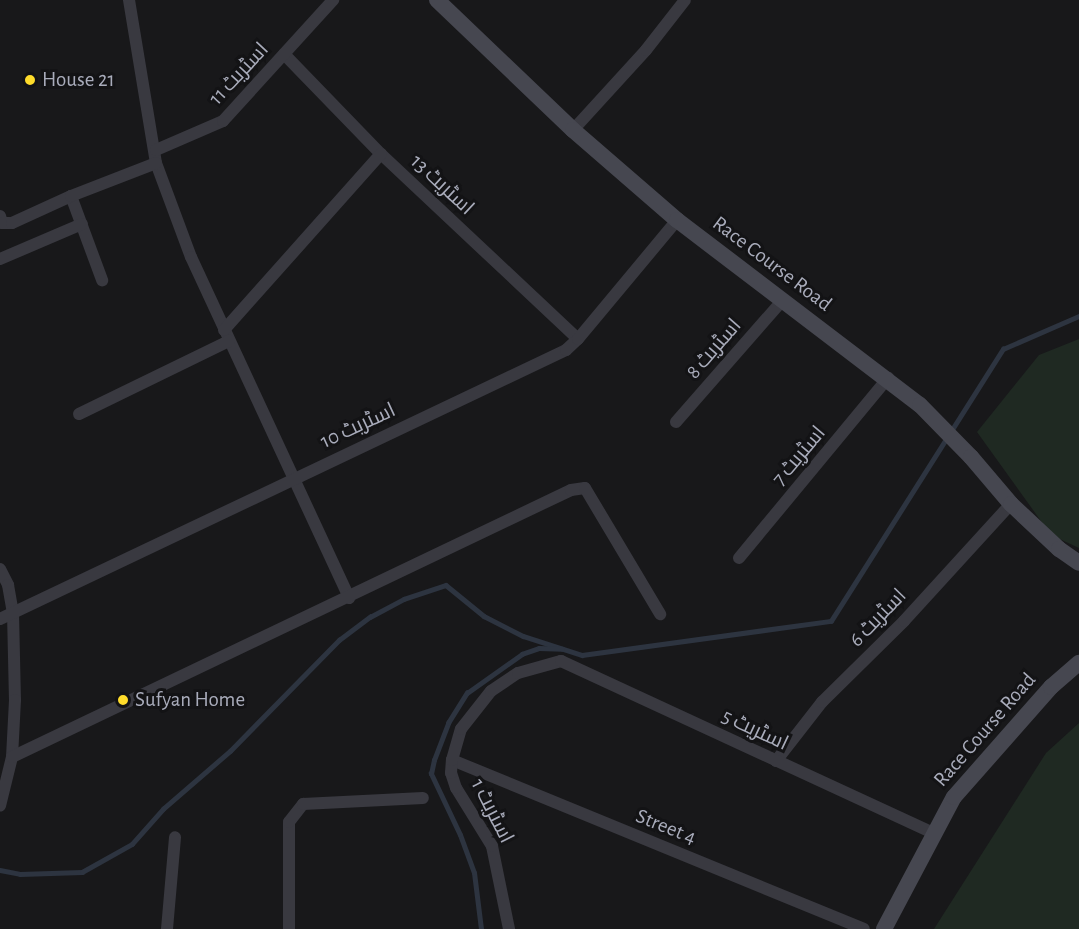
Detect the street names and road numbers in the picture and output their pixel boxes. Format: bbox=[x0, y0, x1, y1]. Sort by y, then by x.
street label: اسٹریٹ 11 bbox=[204, 38, 274, 110]
street label: اسٹریٹ 13 bbox=[405, 149, 479, 221]
street label: Race Course Road bbox=[707, 211, 837, 317]
street label: اسٹریٹ 8 bbox=[681, 314, 747, 384]
street label: اسٹریٹ 10 bbox=[316, 398, 400, 454]
street label: اسٹریٹ 7 bbox=[767, 421, 831, 491]
street label: اسٹریٹ 6 bbox=[844, 583, 912, 653]
street label: Race Course Road bbox=[929, 668, 1041, 792]
street label: اسٹریٹ 5 bbox=[718, 704, 792, 756]
street label: اسٹریٹ 1 bbox=[465, 775, 519, 847]
street label: Street 4 bbox=[632, 804, 700, 850]

